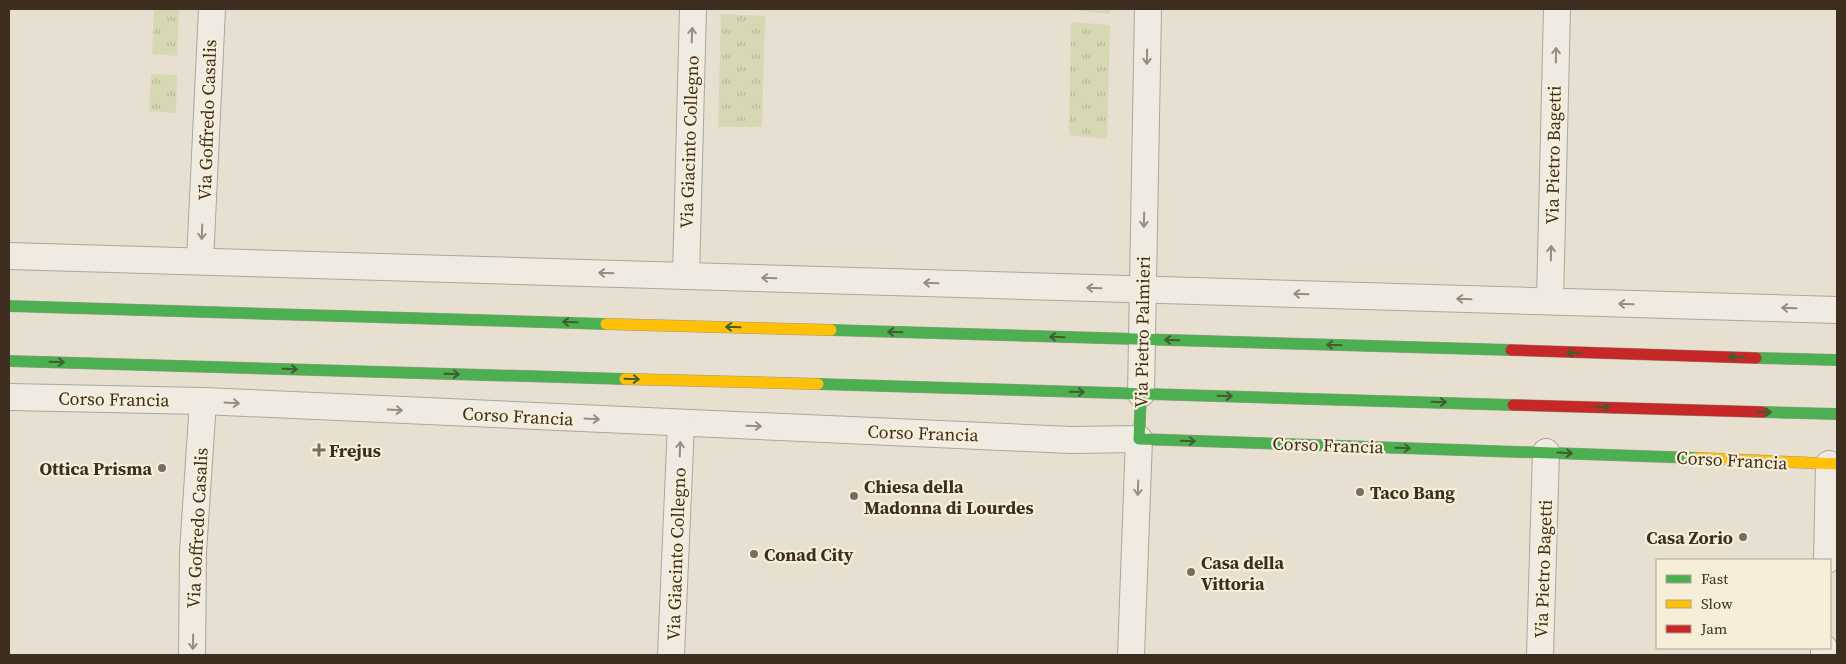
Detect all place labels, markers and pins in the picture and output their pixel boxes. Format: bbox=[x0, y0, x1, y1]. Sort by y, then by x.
place label: Frejus bbox=[329, 438, 381, 463]
marker: Frejus bbox=[313, 444, 325, 456]
place label: Ottica Prisma bbox=[39, 456, 152, 481]
marker: Ottica Prisma bbox=[156, 462, 168, 474]
place label: Chiesa della Madonna di Lourdes bbox=[864, 474, 1034, 520]
place label: Taco Bang bbox=[1370, 480, 1455, 505]
marker: Taco Bang bbox=[1354, 486, 1366, 498]
marker: Chiesa della Madonna di Lourdes bbox=[848, 490, 860, 502]
place label: Casa Zorio bbox=[1646, 525, 1733, 550]
marker: Casa Zorio bbox=[1737, 531, 1749, 543]
place label: Conad City bbox=[764, 542, 854, 567]
marker: Conad City bbox=[748, 548, 760, 560]
place label: Casa della Vittoria bbox=[1201, 550, 1284, 596]
marker: Casa della Vittoria bbox=[1185, 566, 1197, 578]

